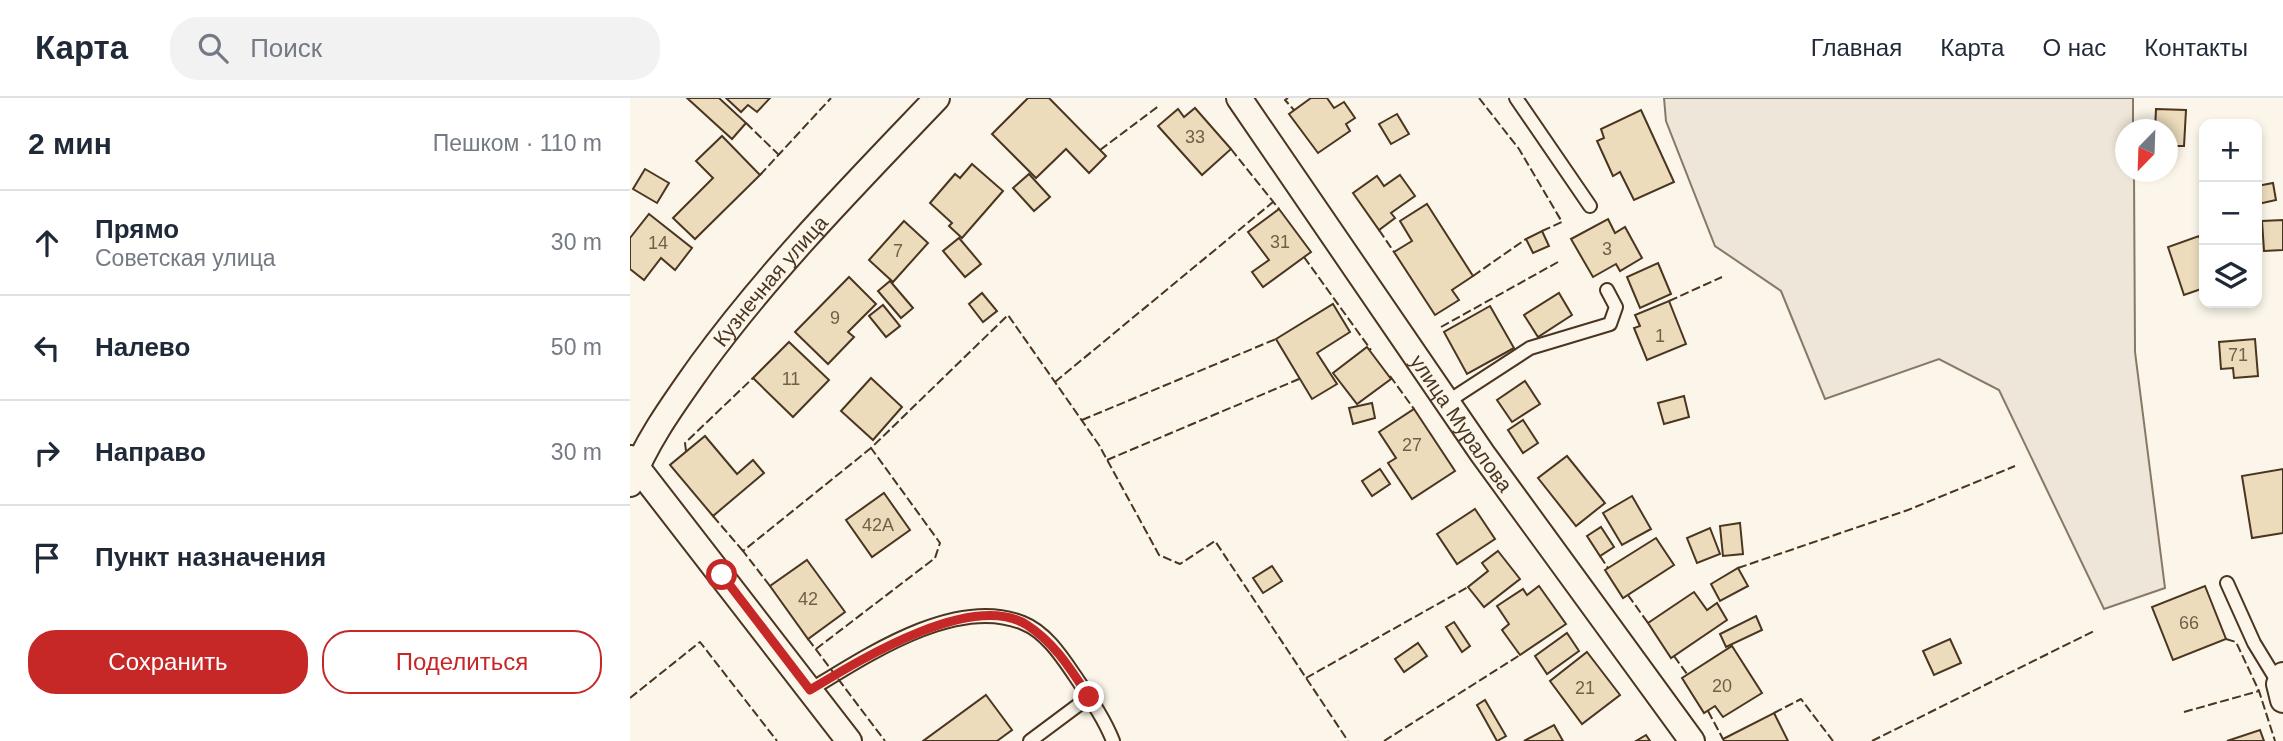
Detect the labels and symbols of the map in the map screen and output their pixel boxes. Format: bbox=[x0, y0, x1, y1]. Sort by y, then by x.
north arrow bbox=[2115, 119, 2178, 182]
house number: 33 bbox=[1185, 127, 1205, 147]
street label: Кузнечная улица bbox=[708, 210, 832, 350]
house number: 31 bbox=[1270, 232, 1290, 252]
house number: 14 bbox=[648, 233, 668, 253]
house number: 3 bbox=[1602, 239, 1612, 259]
house number: 7 bbox=[893, 241, 903, 261]
house number: 9 bbox=[830, 308, 840, 328]
house number: 1 bbox=[1655, 326, 1665, 346]
house number: 71 bbox=[2228, 345, 2248, 365]
street label: улица Муралова bbox=[1406, 350, 1518, 496]
house number: 11 bbox=[782, 369, 800, 389]
house number: 27 bbox=[1402, 435, 1422, 455]
house number: 42А bbox=[862, 515, 894, 535]
route start bbox=[706, 559, 737, 590]
house number: 42 bbox=[798, 589, 818, 609]
house number: 66 bbox=[2179, 613, 2199, 633]
house number: 20 bbox=[1712, 676, 1732, 696]
house number: 21 bbox=[1575, 678, 1595, 698]
route end bbox=[1073, 681, 1104, 712]

